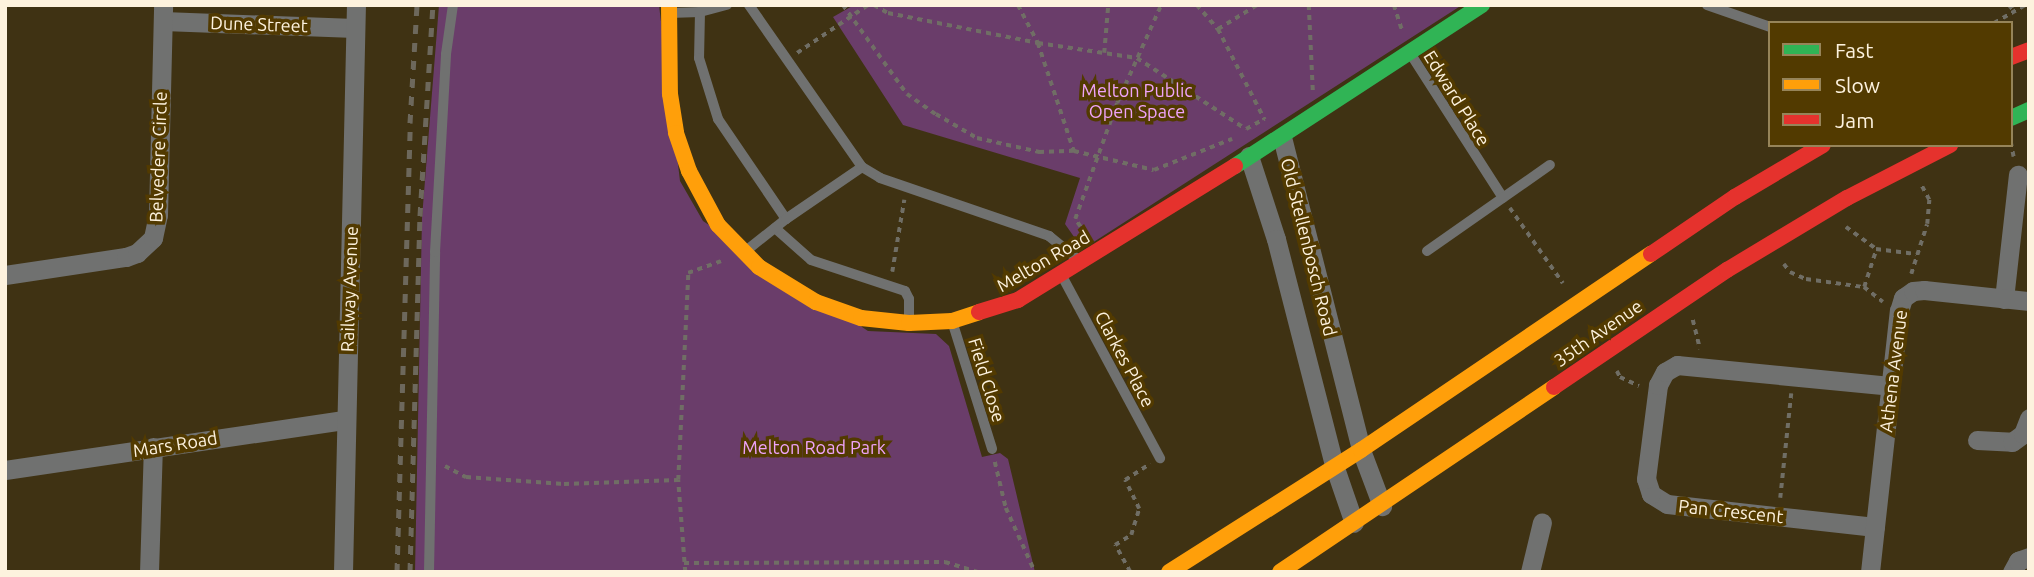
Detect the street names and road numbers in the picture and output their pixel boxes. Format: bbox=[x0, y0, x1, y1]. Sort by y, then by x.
street label: Dune Street bbox=[210, 12, 308, 36]
street label: Edward Place bbox=[1419, 46, 1495, 150]
street label: Belvedere Circle bbox=[145, 91, 171, 223]
street label: Old Stellenbosch Road bbox=[1276, 156, 1342, 338]
street label: Railway Avenue bbox=[336, 226, 362, 352]
street label: Melton Road bbox=[993, 226, 1093, 296]
street label: 35th Avenue bbox=[1550, 295, 1646, 371]
street label: Clarkes Place bbox=[1091, 307, 1159, 411]
street label: Athena Avenue bbox=[1875, 309, 1911, 433]
street label: Field Close bbox=[964, 335, 1010, 425]
street label: Mars Road bbox=[131, 427, 219, 461]
street label: Pan Crescent bbox=[1677, 495, 1785, 527]

